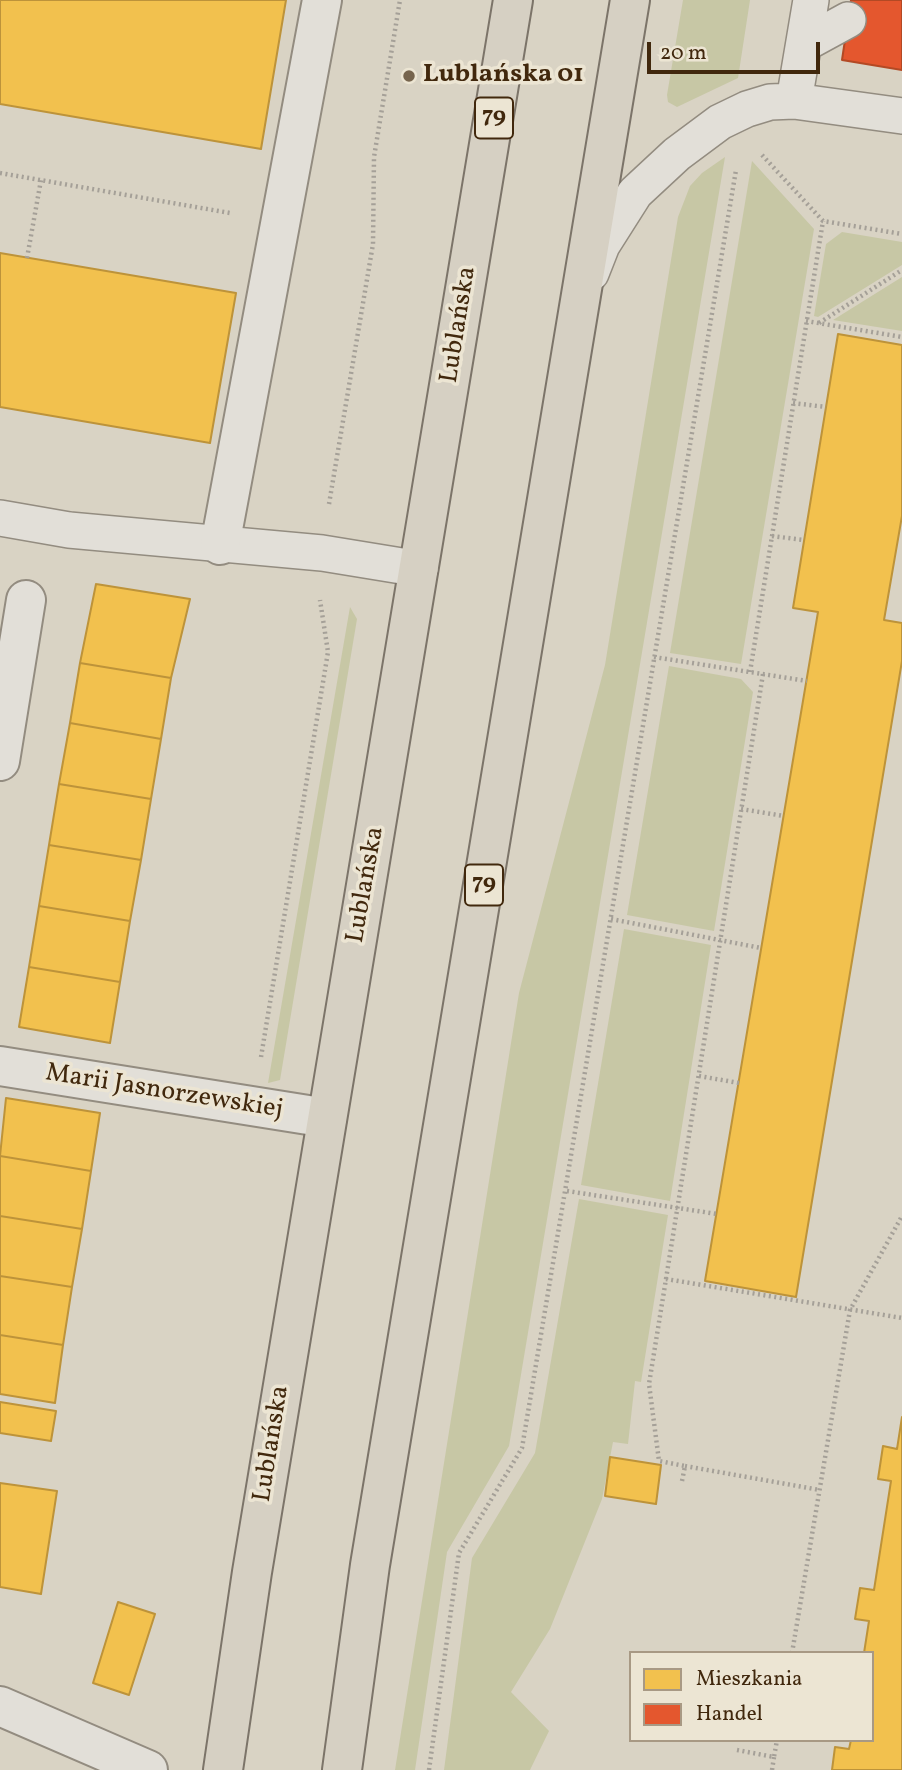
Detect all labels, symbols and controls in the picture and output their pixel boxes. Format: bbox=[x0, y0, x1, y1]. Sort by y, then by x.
scale bar bbox=[650, 28, 823, 72]
text: 20 m bbox=[660, 39, 706, 68]
place label: Lublańska 01 bbox=[423, 60, 584, 92]
marker: Lublańska 01 bbox=[401, 68, 417, 84]
road number: 79 bbox=[475, 98, 513, 138]
street label: Lublańska bbox=[435, 264, 485, 386]
street label: Lublańska bbox=[341, 824, 393, 946]
road number: 79 bbox=[465, 864, 503, 906]
street label: Marii Jasnorzewskiej bbox=[43, 1059, 285, 1127]
street label: Lublańska bbox=[248, 1383, 298, 1505]
legend bbox=[629, 1651, 874, 1742]
text: Mieszkania bbox=[696, 1665, 803, 1694]
text: Handel bbox=[696, 1700, 763, 1729]

